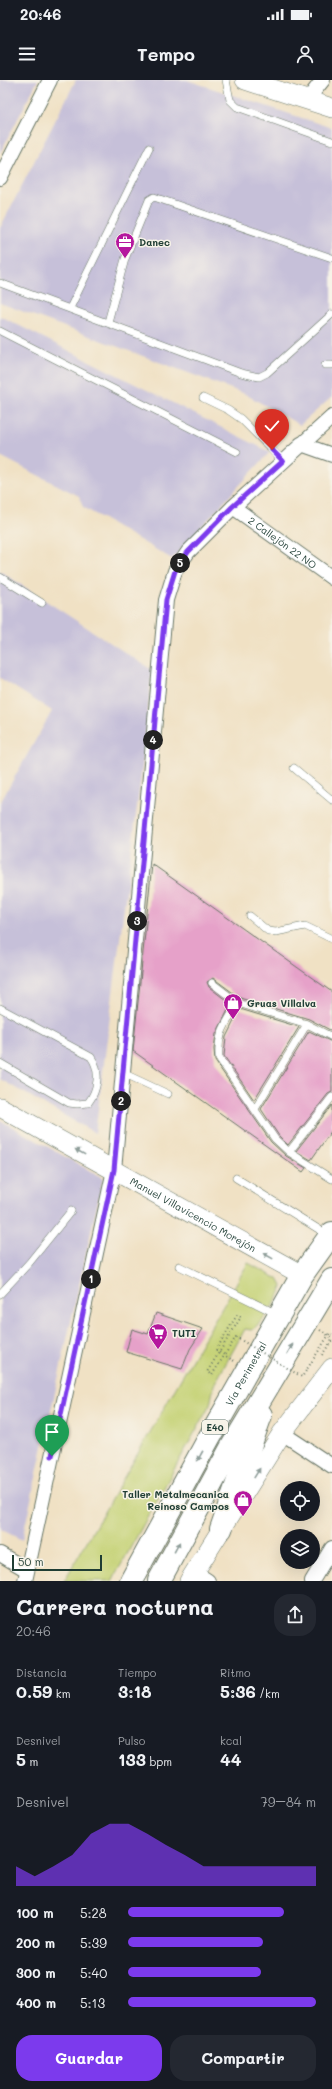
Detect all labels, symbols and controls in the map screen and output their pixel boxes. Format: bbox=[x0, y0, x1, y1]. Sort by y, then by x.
text: 20:46 bbox=[20, 4, 61, 24]
text: Tempo bbox=[137, 42, 195, 66]
icon: menu bbox=[16, 43, 38, 65]
icon: person bbox=[294, 43, 316, 65]
office icon: Danec bbox=[114, 231, 136, 259]
place label: Danec bbox=[139, 235, 170, 249]
pin bbox=[255, 409, 289, 450]
icon: check bbox=[261, 415, 283, 437]
street label: 2 Callejón 22 NO bbox=[246, 513, 320, 572]
pin: 5 bbox=[170, 553, 190, 573]
text: 5 bbox=[177, 555, 183, 570]
pin: 4 bbox=[143, 730, 163, 750]
text: 4 bbox=[150, 732, 156, 747]
pin: 3 bbox=[127, 911, 147, 931]
text: 3 bbox=[134, 913, 140, 928]
shop icon: Gruas Villalva bbox=[222, 992, 244, 1020]
place label: Gruas Villalva bbox=[247, 996, 316, 1010]
pin: 2 bbox=[111, 1091, 131, 1111]
text: 2 bbox=[118, 1093, 124, 1108]
one-way arrow bbox=[74, 1148, 86, 1155]
street label: Manuel Villavicencio Morejón bbox=[128, 1174, 259, 1255]
one-way arrow bbox=[262, 1253, 274, 1260]
pin: 1 bbox=[81, 1269, 101, 1289]
text: 1 bbox=[89, 1271, 93, 1286]
supermarket icon: TUTI bbox=[147, 1322, 169, 1350]
place label: TUTI bbox=[172, 1326, 196, 1340]
street label: Vía Perimetral bbox=[222, 1339, 270, 1408]
one-way arrow bbox=[286, 1343, 293, 1354]
pin bbox=[35, 1415, 69, 1456]
road number: E40 bbox=[202, 1420, 228, 1434]
icon: arrive bbox=[41, 1421, 63, 1443]
one-way arrow bbox=[196, 1450, 203, 1461]
one-way arrow bbox=[253, 1468, 261, 1478]
map controls bbox=[280, 1481, 320, 1569]
button: locate bbox=[280, 1481, 320, 1521]
place label: Taller Metalmecanica Reinoso Campos bbox=[122, 1487, 229, 1513]
shop icon: Taller Metalmecanica Reinoso Campos bbox=[232, 1489, 254, 1517]
button: layers bbox=[280, 1529, 320, 1569]
one-way arrow bbox=[174, 1541, 181, 1553]
scale bar bbox=[12, 1553, 102, 1572]
text: 50 m bbox=[18, 1554, 44, 1569]
text: Carrera nocturna bbox=[16, 1592, 214, 1621]
button: share bbox=[274, 1594, 316, 1636]
text: 20:46 bbox=[16, 1622, 51, 1639]
text: Distancia bbox=[16, 1665, 67, 1680]
text: Tiempo bbox=[118, 1665, 156, 1680]
text: Ritmo bbox=[220, 1665, 251, 1680]
text: 0.59 bbox=[16, 1680, 52, 1702]
text: 3:18 bbox=[118, 1680, 152, 1702]
text: 5:36 bbox=[220, 1680, 256, 1702]
text: km bbox=[52, 1686, 70, 1701]
text: /km bbox=[256, 1686, 280, 1701]
text: Desnivel bbox=[16, 1733, 61, 1748]
text: Pulso bbox=[118, 1733, 145, 1748]
text: kcal bbox=[220, 1733, 242, 1748]
text: 5 bbox=[16, 1748, 26, 1770]
text: 133 bbox=[118, 1748, 146, 1770]
text: 44 bbox=[220, 1748, 242, 1770]
text: m bbox=[26, 1754, 38, 1769]
text: bpm bbox=[146, 1754, 172, 1769]
text: Desnivel bbox=[16, 1793, 69, 1810]
text: 79–84 m bbox=[260, 1793, 316, 1810]
text: 100 m bbox=[16, 1904, 53, 1921]
text: 5:28 bbox=[80, 1904, 107, 1921]
text: 200 m bbox=[16, 1934, 55, 1951]
text: 5:39 bbox=[80, 1934, 107, 1951]
text: 300 m bbox=[16, 1964, 56, 1981]
text: 5:40 bbox=[80, 1964, 107, 1981]
text: 400 m bbox=[16, 1994, 56, 2011]
text: 5:13 bbox=[80, 1994, 105, 2011]
button: Guardar bbox=[16, 2035, 162, 2081]
button: Compartir bbox=[170, 2035, 316, 2081]

